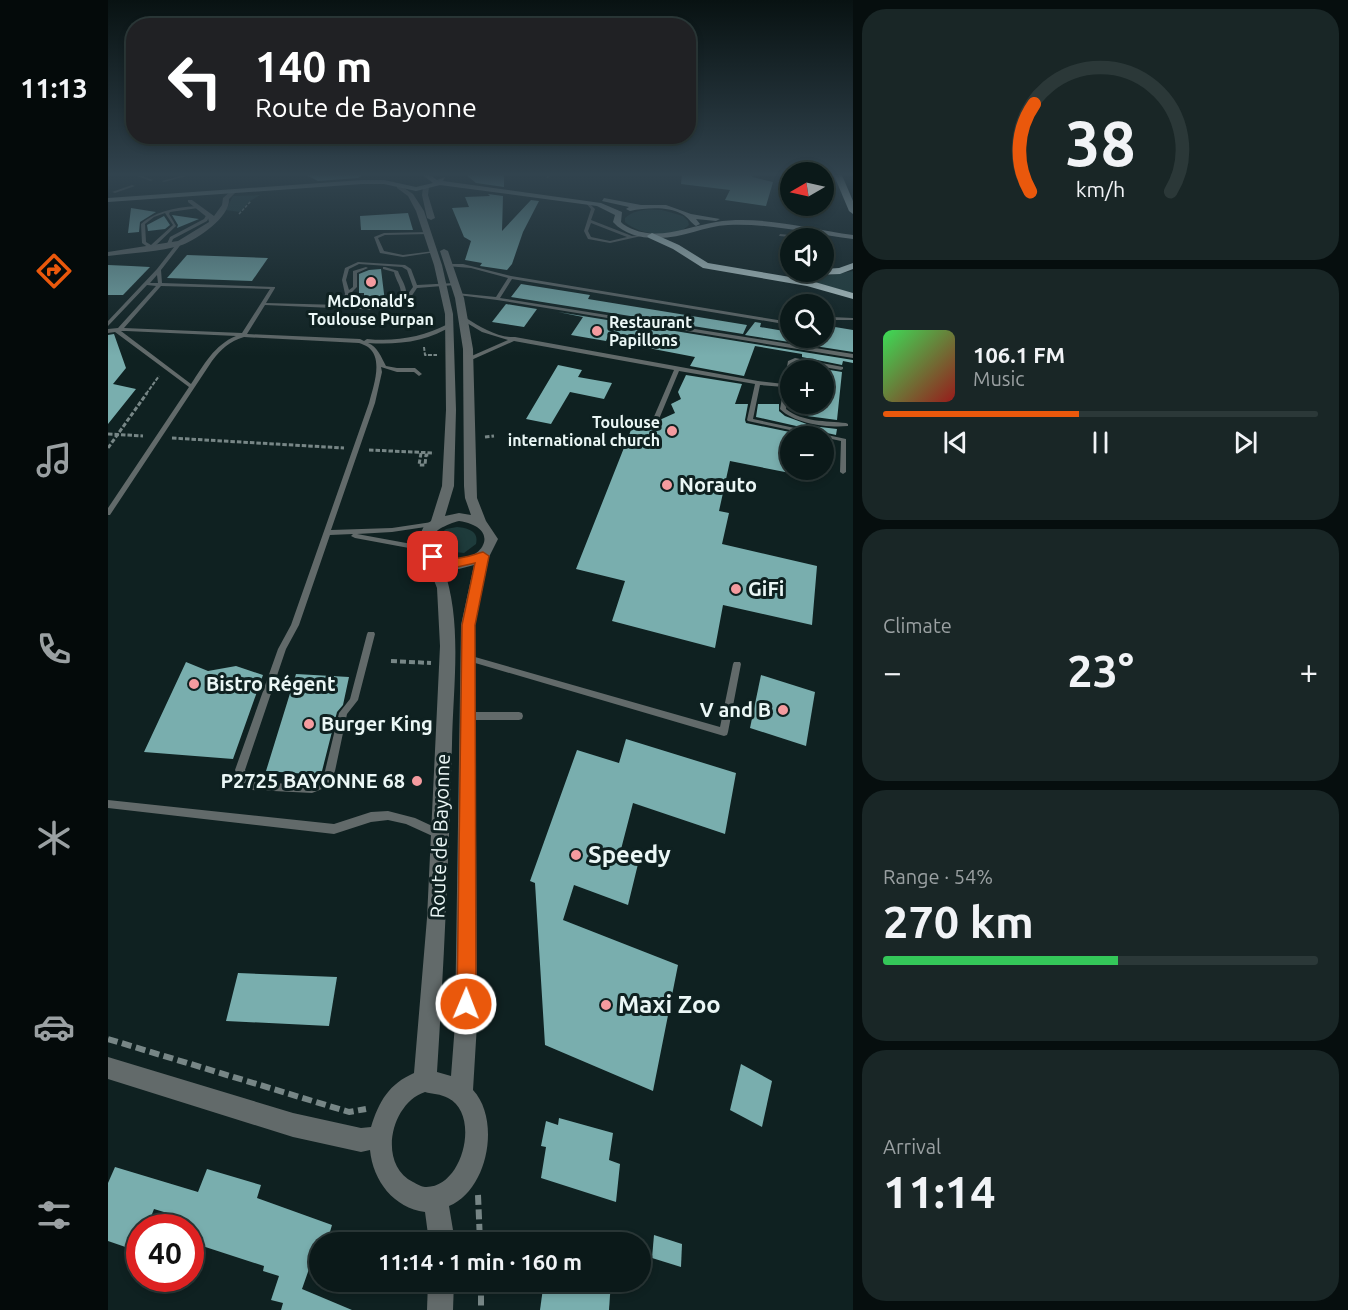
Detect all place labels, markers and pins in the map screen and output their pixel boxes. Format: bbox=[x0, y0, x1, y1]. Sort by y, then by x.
marker: McDonald's Toulouse Purpan bbox=[364, 275, 378, 289]
place label: McDonald's Toulouse Purpan bbox=[308, 292, 434, 328]
place label: Restaurant Papillons bbox=[609, 313, 692, 349]
marker: Restaurant Papillons bbox=[590, 324, 604, 338]
place label: Toulouse international church bbox=[508, 413, 660, 449]
marker: Toulouse international church bbox=[665, 424, 679, 438]
place label: Norauto bbox=[679, 473, 757, 496]
marker: Norauto bbox=[660, 478, 674, 492]
pin bbox=[407, 531, 458, 582]
place label: GiFi bbox=[748, 577, 784, 600]
marker: GiFi bbox=[729, 582, 743, 596]
place label: Bistro Régent bbox=[206, 672, 336, 695]
marker: Bistro Régent bbox=[187, 677, 201, 691]
place label: V and B bbox=[700, 698, 771, 721]
marker: V and B bbox=[776, 703, 790, 717]
place label: Burger King bbox=[321, 712, 433, 735]
marker: Burger King bbox=[302, 717, 316, 731]
place label: P2725 BAYONNE 68 bbox=[220, 769, 405, 792]
marker: P2725 BAYONNE 68 bbox=[410, 774, 424, 788]
place label: Speedy bbox=[588, 841, 671, 868]
marker: Speedy bbox=[569, 848, 583, 862]
place label: Maxi Zoo bbox=[618, 991, 721, 1018]
marker: Maxi Zoo bbox=[599, 998, 613, 1012]

